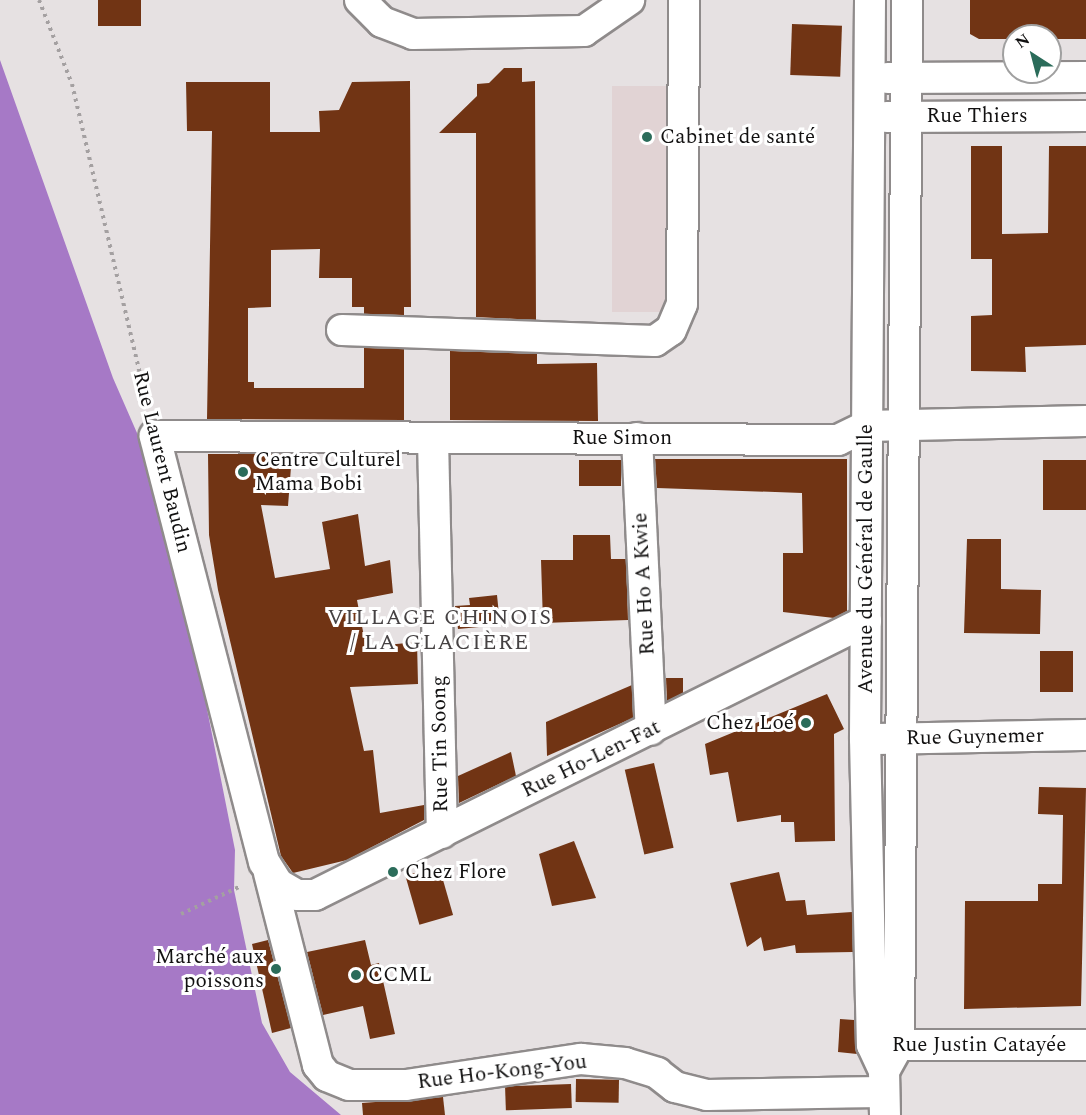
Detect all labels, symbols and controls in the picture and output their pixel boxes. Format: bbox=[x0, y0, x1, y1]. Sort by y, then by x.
north arrow bbox=[1002, 24, 1062, 84]
text: N bbox=[1010, 28, 1035, 55]
street label: Rue Thiers bbox=[926, 103, 1028, 129]
place label: Cabinet de santé bbox=[660, 124, 815, 150]
marker: Cabinet de santé bbox=[638, 128, 656, 146]
street label: Rue Laurent Baudin bbox=[127, 369, 197, 555]
street label: Avenue du Général de Gaulle bbox=[853, 424, 879, 694]
street label: Rue Simon bbox=[572, 425, 672, 451]
place label: Centre Culturel Mama Bobi bbox=[255, 447, 401, 497]
marker: Centre Culturel Mama Bobi bbox=[236, 465, 250, 479]
street label: Rue Ho A Kwie bbox=[628, 512, 660, 656]
district label: VILLAGE CHINOIS / LA GLACIÈRE bbox=[327, 604, 553, 656]
street label: Rue Tin Soong bbox=[426, 675, 454, 813]
place label: Chez Loé bbox=[706, 710, 794, 736]
street label: Rue Ho-Len-Fat bbox=[518, 715, 664, 803]
marker: Chez Loé bbox=[799, 716, 813, 730]
street label: Rue Guynemer bbox=[906, 723, 1044, 751]
place label: Chez Flore bbox=[405, 859, 506, 885]
marker: Chez Flore bbox=[386, 865, 400, 879]
place label: Marché aux poissons bbox=[155, 944, 264, 994]
marker: Marché aux poissons bbox=[269, 962, 283, 976]
place label: CCML bbox=[368, 962, 432, 988]
marker: CCML bbox=[349, 968, 363, 982]
street label: Rue Justin Catayée bbox=[892, 1032, 1066, 1058]
street label: Rue Ho-Kong-You bbox=[416, 1049, 588, 1095]

